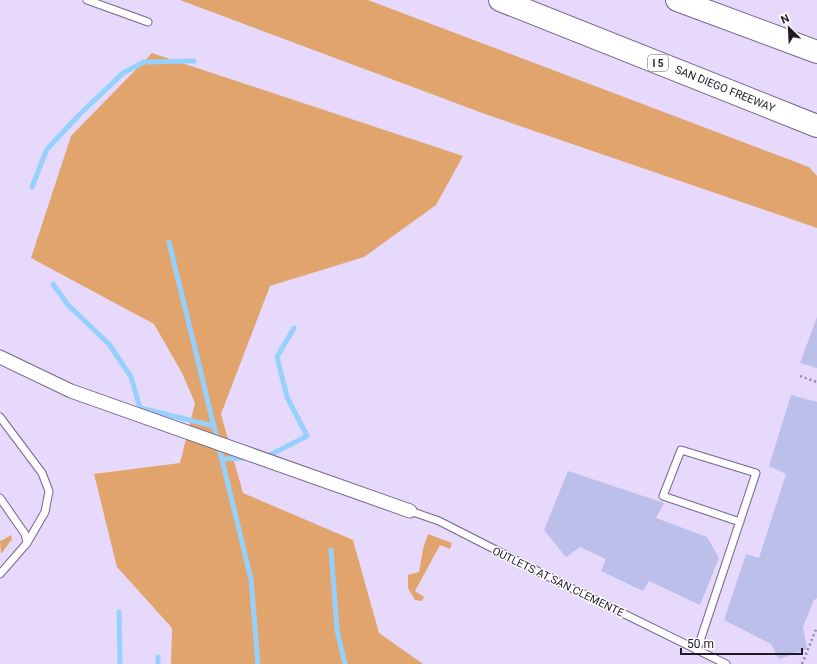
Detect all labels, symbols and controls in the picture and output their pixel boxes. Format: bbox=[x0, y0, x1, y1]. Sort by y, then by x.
north arrow bbox=[769, 8, 809, 48]
text: N bbox=[779, 12, 792, 27]
road number: I 5 bbox=[648, 55, 668, 71]
street label: SAN DIEGO FREEWAY bbox=[673, 63, 777, 115]
street label: OUTLETS AT SAN CLEMENTE bbox=[490, 544, 626, 620]
scale bar bbox=[681, 630, 802, 656]
text: 50 m bbox=[687, 637, 714, 651]

